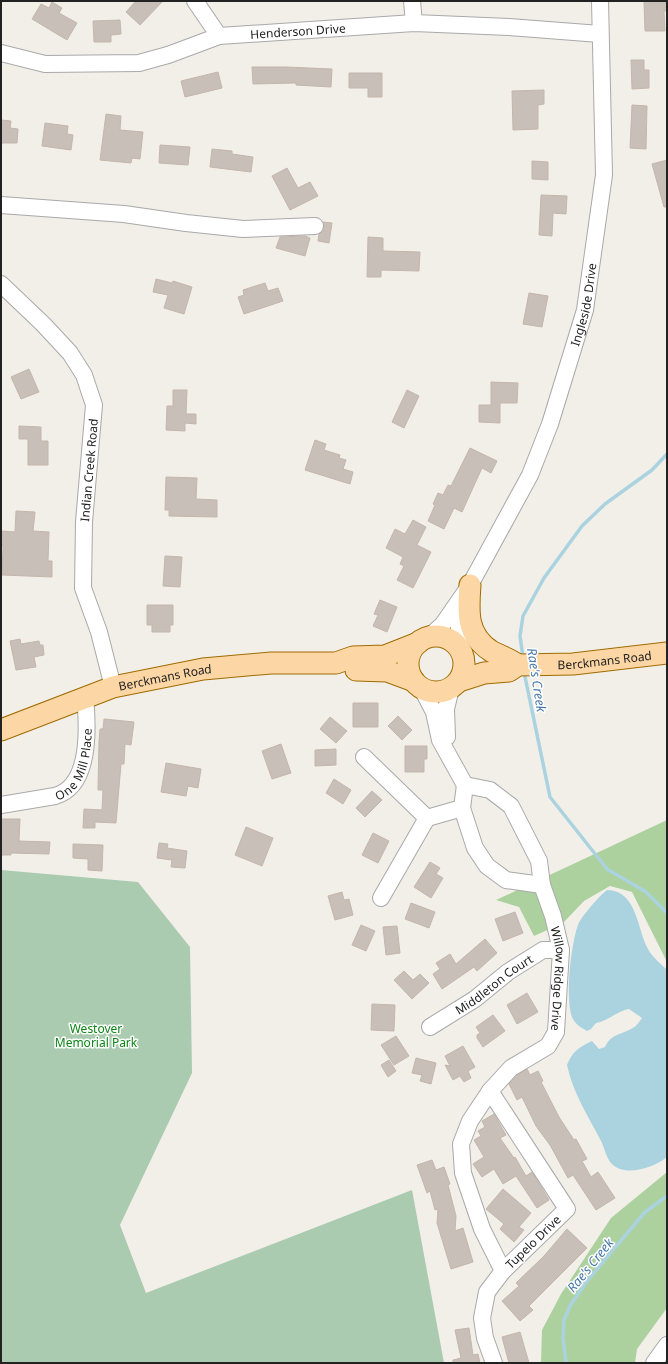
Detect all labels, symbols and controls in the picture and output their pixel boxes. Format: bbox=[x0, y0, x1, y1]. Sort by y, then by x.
street label: Henderson Drive bbox=[250, 19, 346, 42]
street label: Ingleside Drive bbox=[566, 262, 600, 348]
street label: Indian Creek Road bbox=[76, 418, 102, 522]
street label: Berckmans Road bbox=[557, 646, 653, 673]
water label: Rae's Creek bbox=[523, 647, 551, 714]
street label: Berckmans Road bbox=[117, 660, 212, 694]
street label: One Mill Place bbox=[52, 728, 95, 804]
street label: Willow Ridge Drive bbox=[547, 925, 570, 1032]
street label: Middleton Court bbox=[452, 950, 536, 1018]
park label: Westover Memorial Park bbox=[55, 1020, 138, 1051]
street label: Tupelo Drive bbox=[502, 1211, 565, 1273]
water label: Rae's Creek bbox=[563, 1234, 618, 1296]

